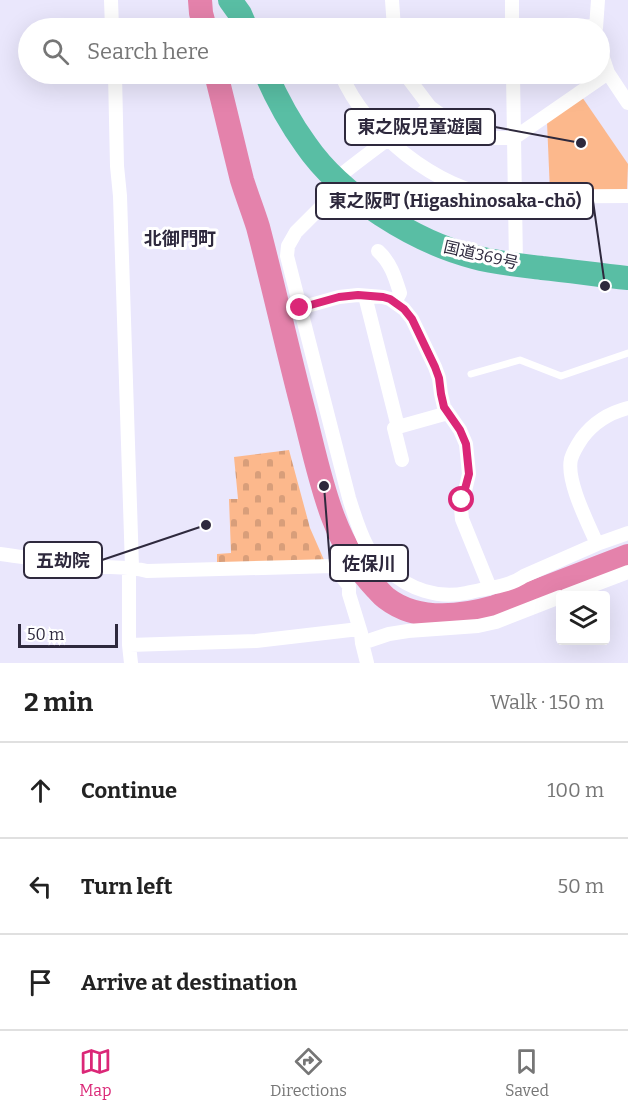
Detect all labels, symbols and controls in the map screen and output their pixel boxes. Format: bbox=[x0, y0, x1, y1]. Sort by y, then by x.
search box bbox=[18, 18, 610, 84]
icon: search bbox=[39, 35, 72, 68]
text: Search here bbox=[87, 38, 209, 65]
callout: 東之阪児童遊園 bbox=[345, 109, 495, 145]
text: 東之阪児童遊園 bbox=[357, 116, 483, 138]
callout: 東之阪町 (Higashinosaka-chō) bbox=[316, 183, 593, 219]
text: 東之阪町 (Higashinosaka-chō) bbox=[328, 190, 582, 212]
district label: 北御門町 bbox=[144, 228, 216, 250]
street label: 国道369号 bbox=[442, 237, 520, 273]
route end bbox=[286, 294, 312, 320]
route start bbox=[448, 486, 474, 512]
callout: 五劫院 bbox=[24, 542, 102, 578]
callout: 佐保川 bbox=[330, 545, 408, 581]
text: 五劫院 bbox=[36, 550, 90, 572]
text: 佐保川 bbox=[342, 553, 396, 575]
map controls bbox=[556, 591, 610, 645]
button: layers bbox=[556, 591, 610, 645]
scale bar bbox=[18, 621, 118, 648]
text: 50 m bbox=[27, 625, 64, 644]
text: 2 min bbox=[24, 687, 93, 718]
text: Walk · 150 m bbox=[490, 690, 604, 714]
icon: ahead bbox=[24, 774, 57, 807]
text: Continue bbox=[81, 777, 177, 804]
text: 100 m bbox=[547, 778, 604, 802]
icon: left bbox=[24, 870, 57, 903]
text: Turn left bbox=[81, 873, 173, 900]
text: 50 m bbox=[557, 874, 604, 898]
icon: arrive bbox=[24, 966, 57, 999]
text: Arrive at destination bbox=[81, 969, 297, 996]
tab: Map bbox=[79, 1045, 112, 1100]
tab: Directions bbox=[270, 1045, 347, 1100]
tab: Saved bbox=[505, 1045, 549, 1100]

